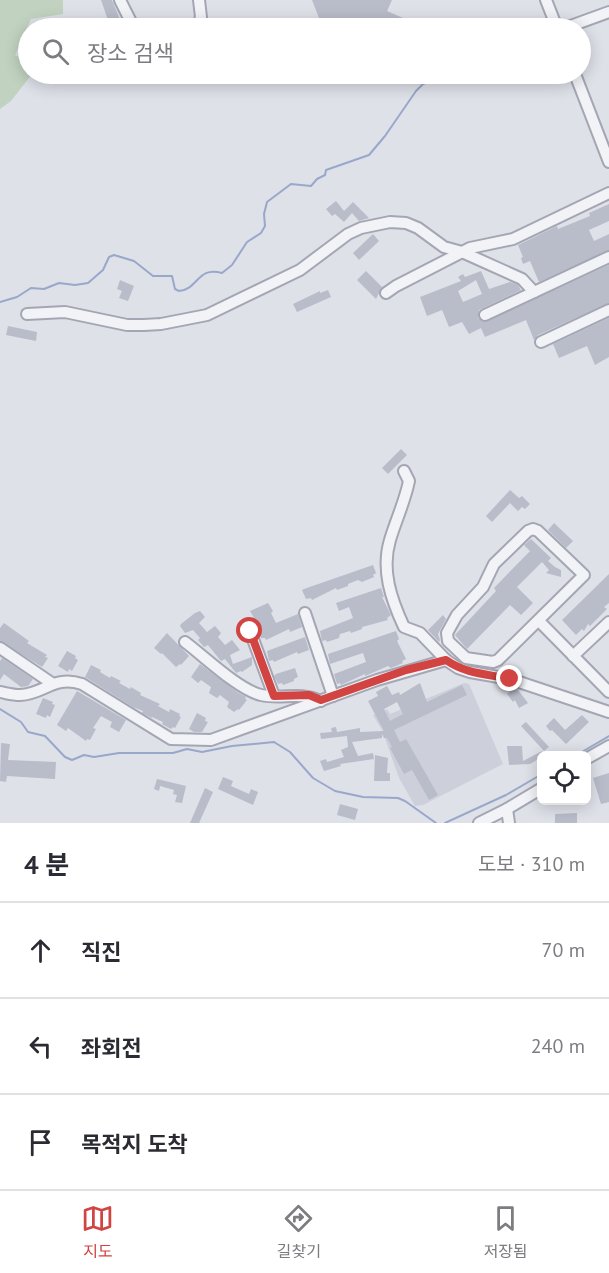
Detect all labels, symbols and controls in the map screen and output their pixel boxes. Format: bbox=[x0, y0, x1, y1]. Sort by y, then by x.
search box bbox=[18, 18, 591, 84]
icon: search bbox=[39, 35, 72, 68]
text: 장소 검색 bbox=[87, 39, 174, 67]
route start bbox=[236, 617, 262, 643]
route end bbox=[496, 665, 522, 691]
map controls bbox=[537, 751, 591, 805]
button: locate bbox=[537, 751, 591, 805]
text: 4 분 bbox=[24, 848, 69, 881]
text: 도보 · 310 m bbox=[478, 851, 585, 877]
icon: ahead bbox=[24, 934, 57, 967]
text: 70 m bbox=[542, 937, 585, 963]
text: 직진 bbox=[81, 938, 121, 966]
icon: left bbox=[24, 1030, 57, 1063]
text: 240 m bbox=[531, 1033, 585, 1059]
text: 좌회전 bbox=[81, 1034, 142, 1062]
icon: arrive bbox=[24, 1126, 57, 1159]
text: 목적지 도착 bbox=[81, 1130, 188, 1158]
tab: 지도 bbox=[81, 1202, 114, 1262]
tab: 길찾기 bbox=[277, 1202, 321, 1262]
tab: 저장됨 bbox=[484, 1202, 528, 1262]

